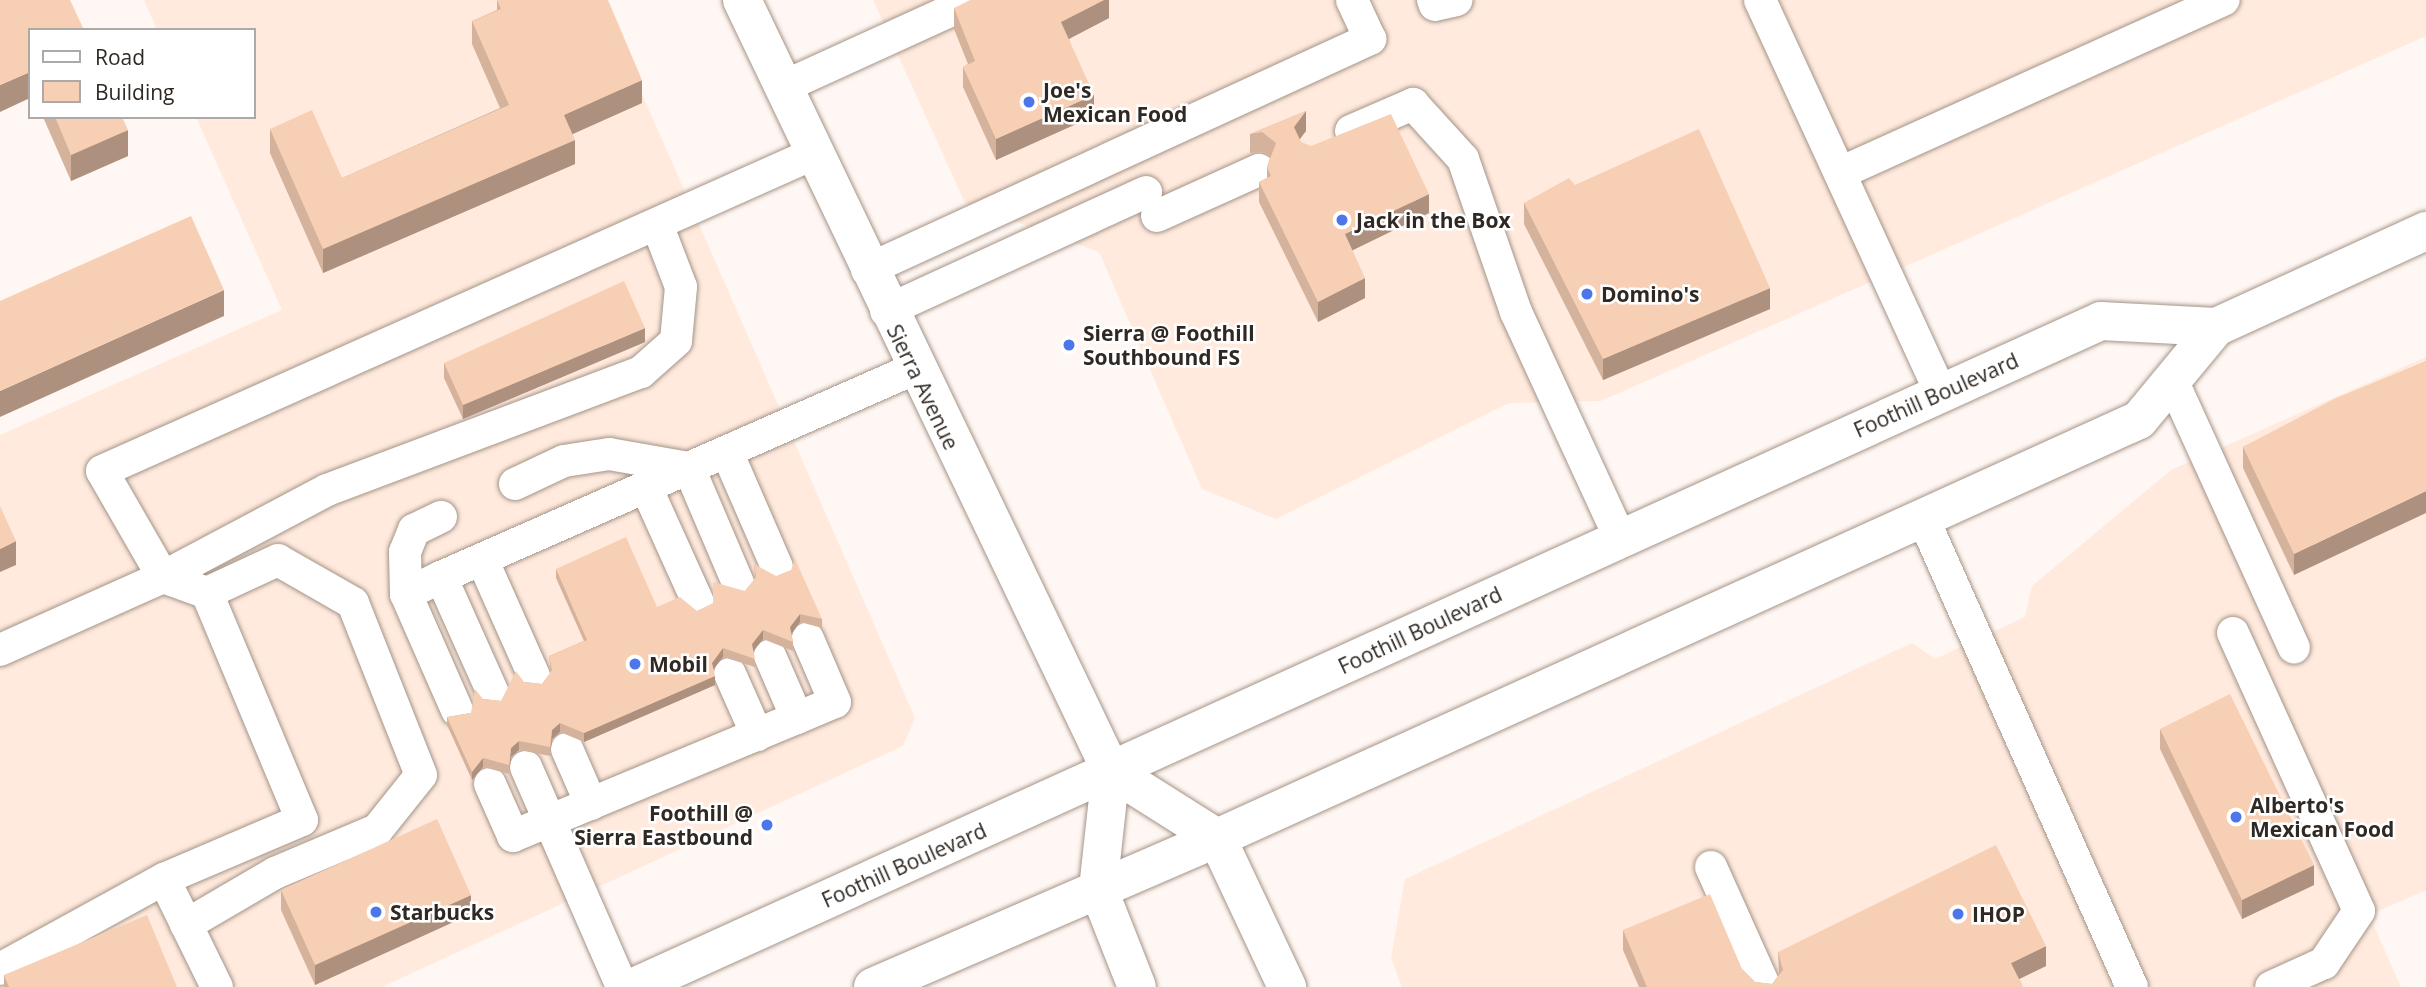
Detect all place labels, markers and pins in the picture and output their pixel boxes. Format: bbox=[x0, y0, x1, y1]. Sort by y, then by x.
place label: Joe's Mexican Food bbox=[1043, 77, 1187, 127]
marker: Joe's Mexican Food bbox=[1021, 94, 1037, 110]
place label: Jack in the Box bbox=[1356, 207, 1511, 233]
marker: Jack in the Box bbox=[1334, 212, 1350, 228]
place label: Domino's bbox=[1601, 281, 1699, 307]
marker: Domino's bbox=[1579, 286, 1595, 302]
place label: Sierra @ Foothill Southbound FS bbox=[1083, 320, 1255, 370]
marker: Sierra @ Foothill Southbound FS bbox=[1061, 337, 1077, 353]
place label: Mobil bbox=[649, 651, 708, 677]
marker: Mobil bbox=[627, 656, 643, 672]
place label: Alberto's Mexican Food bbox=[2250, 792, 2394, 842]
place label: Foothill @ Sierra Eastbound bbox=[574, 800, 753, 850]
marker: Alberto's Mexican Food bbox=[2228, 809, 2244, 825]
marker: Foothill @ Sierra Eastbound bbox=[759, 817, 775, 833]
place label: Starbucks bbox=[390, 899, 494, 925]
place label: IHOP bbox=[1972, 901, 2025, 927]
marker: Starbucks bbox=[368, 904, 384, 920]
marker: IHOP bbox=[1950, 906, 1966, 922]

